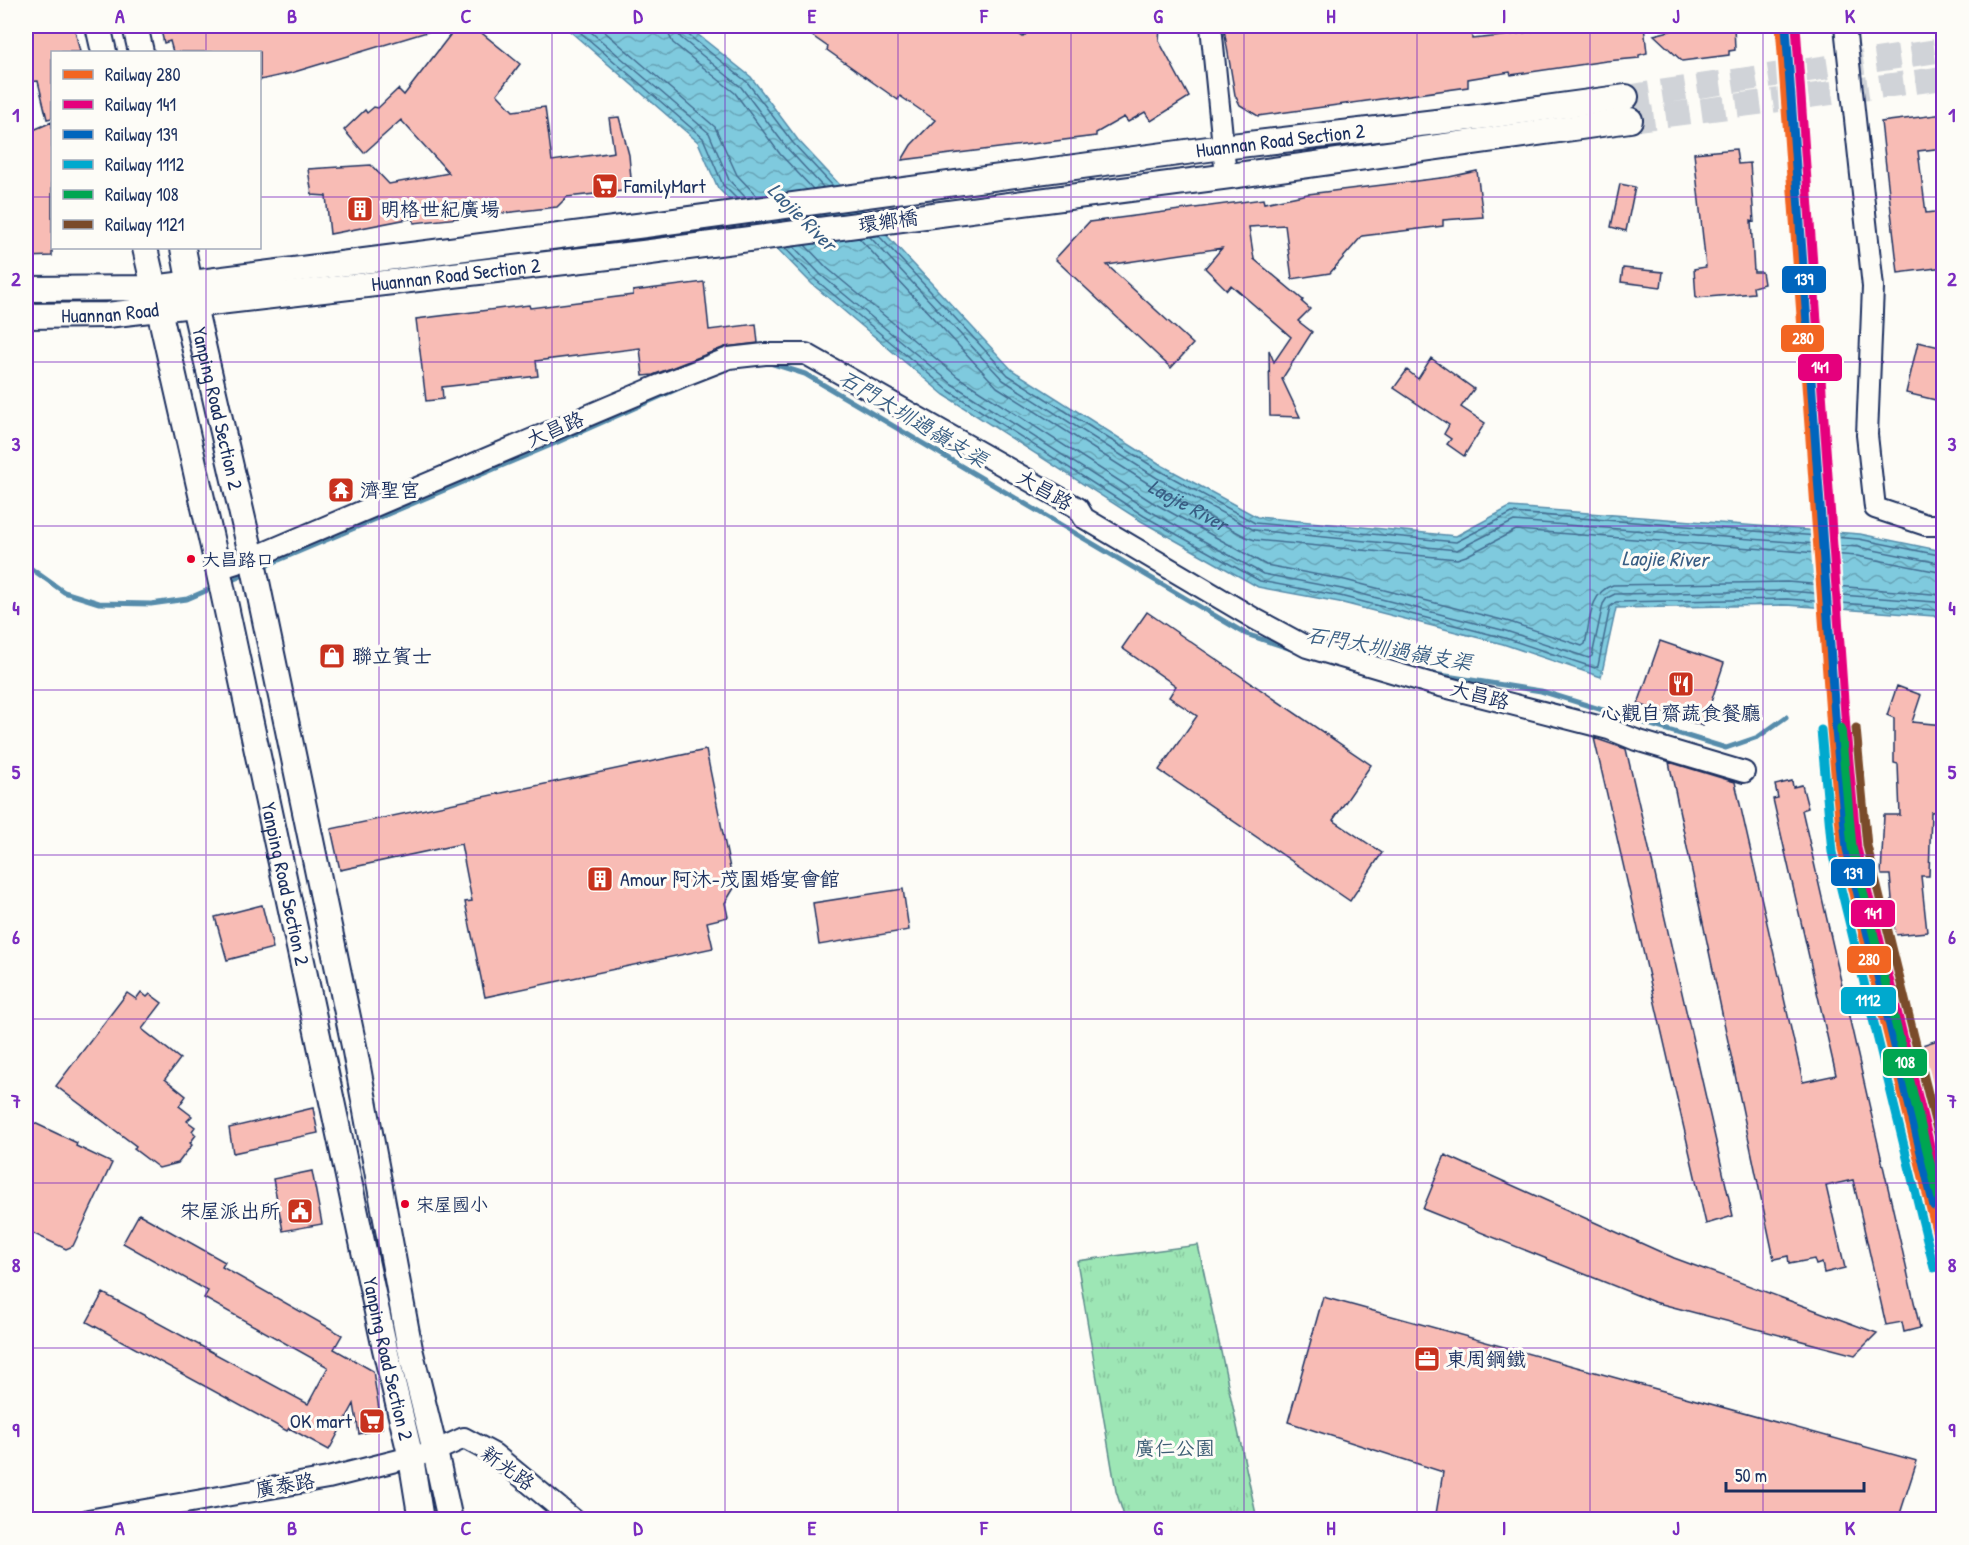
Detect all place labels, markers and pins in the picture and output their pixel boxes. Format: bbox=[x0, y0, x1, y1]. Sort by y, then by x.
supermarket icon: FamilyMart bbox=[590, 171, 620, 201]
place label: FamilyMart bbox=[623, 172, 707, 199]
building icon: 明格世紀廣場 bbox=[345, 194, 375, 224]
place label: 明格世紀廣場 bbox=[380, 195, 500, 222]
temple icon: 濟聖宮 bbox=[326, 475, 356, 505]
place label: 濟聖宮 bbox=[360, 476, 420, 503]
place label: 大昌路口 bbox=[202, 547, 274, 572]
marker: 大昌路口 bbox=[185, 553, 197, 565]
shop icon: 聯立賓士 bbox=[317, 641, 347, 671]
place label: 聯立賓士 bbox=[352, 642, 432, 669]
restaurant icon: 心觀自齋蔬食餐廳 bbox=[1666, 669, 1696, 699]
place label: 心觀自齋蔬食餐廳 bbox=[1601, 699, 1761, 726]
building icon: Amour 阿沐-茂園婚宴會館 bbox=[585, 864, 615, 894]
place label: Amour 阿沐-茂園婚宴會館 bbox=[620, 865, 840, 892]
place label: 宋屋國小 bbox=[416, 1192, 488, 1217]
public building icon: 宋屋派出所 bbox=[285, 1196, 315, 1226]
place label: 宋屋派出所 bbox=[180, 1197, 280, 1224]
marker: 宋屋國小 bbox=[399, 1198, 411, 1210]
office icon: 東周鋼鐵 bbox=[1412, 1344, 1442, 1374]
place label: 東周鋼鐵 bbox=[1446, 1345, 1526, 1372]
supermarket icon: OK mart bbox=[357, 1406, 387, 1436]
place label: OK mart bbox=[290, 1407, 353, 1434]

